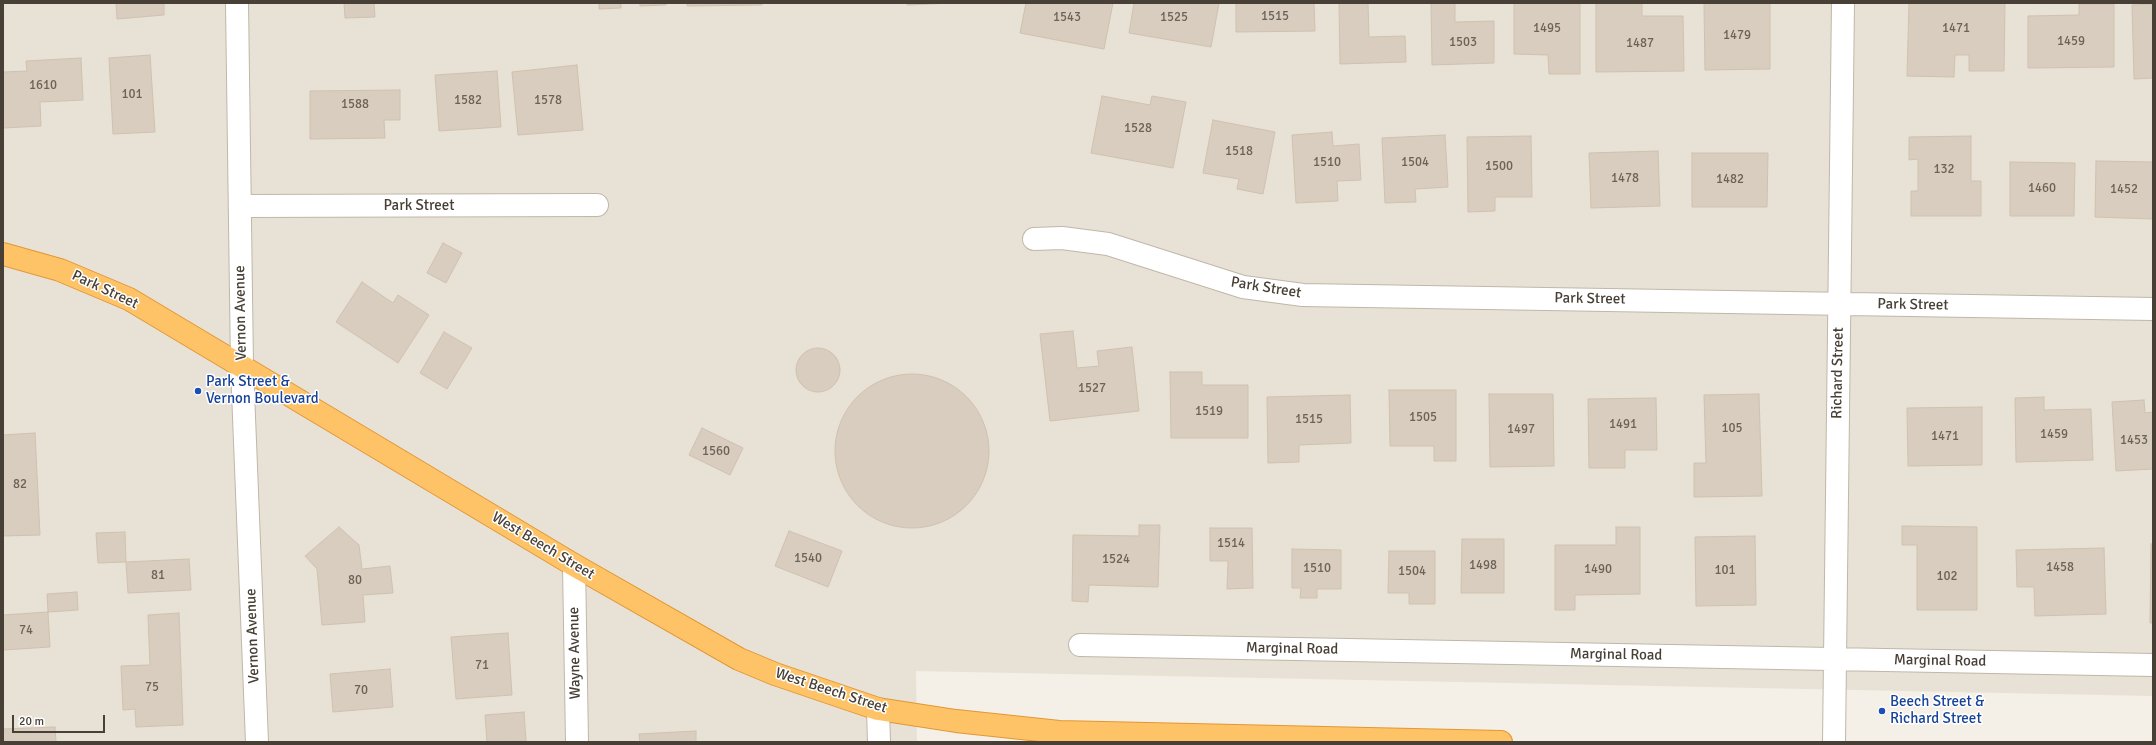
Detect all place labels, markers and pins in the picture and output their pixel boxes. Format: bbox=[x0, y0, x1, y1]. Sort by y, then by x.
place label: Park Street & Vernon Boulevard bbox=[206, 373, 319, 408]
marker: Park Street & Vernon Boulevard bbox=[193, 386, 203, 396]
place label: Beech Street & Richard Street bbox=[1890, 693, 1984, 728]
marker: Beech Street & Richard Street bbox=[1877, 706, 1887, 716]

